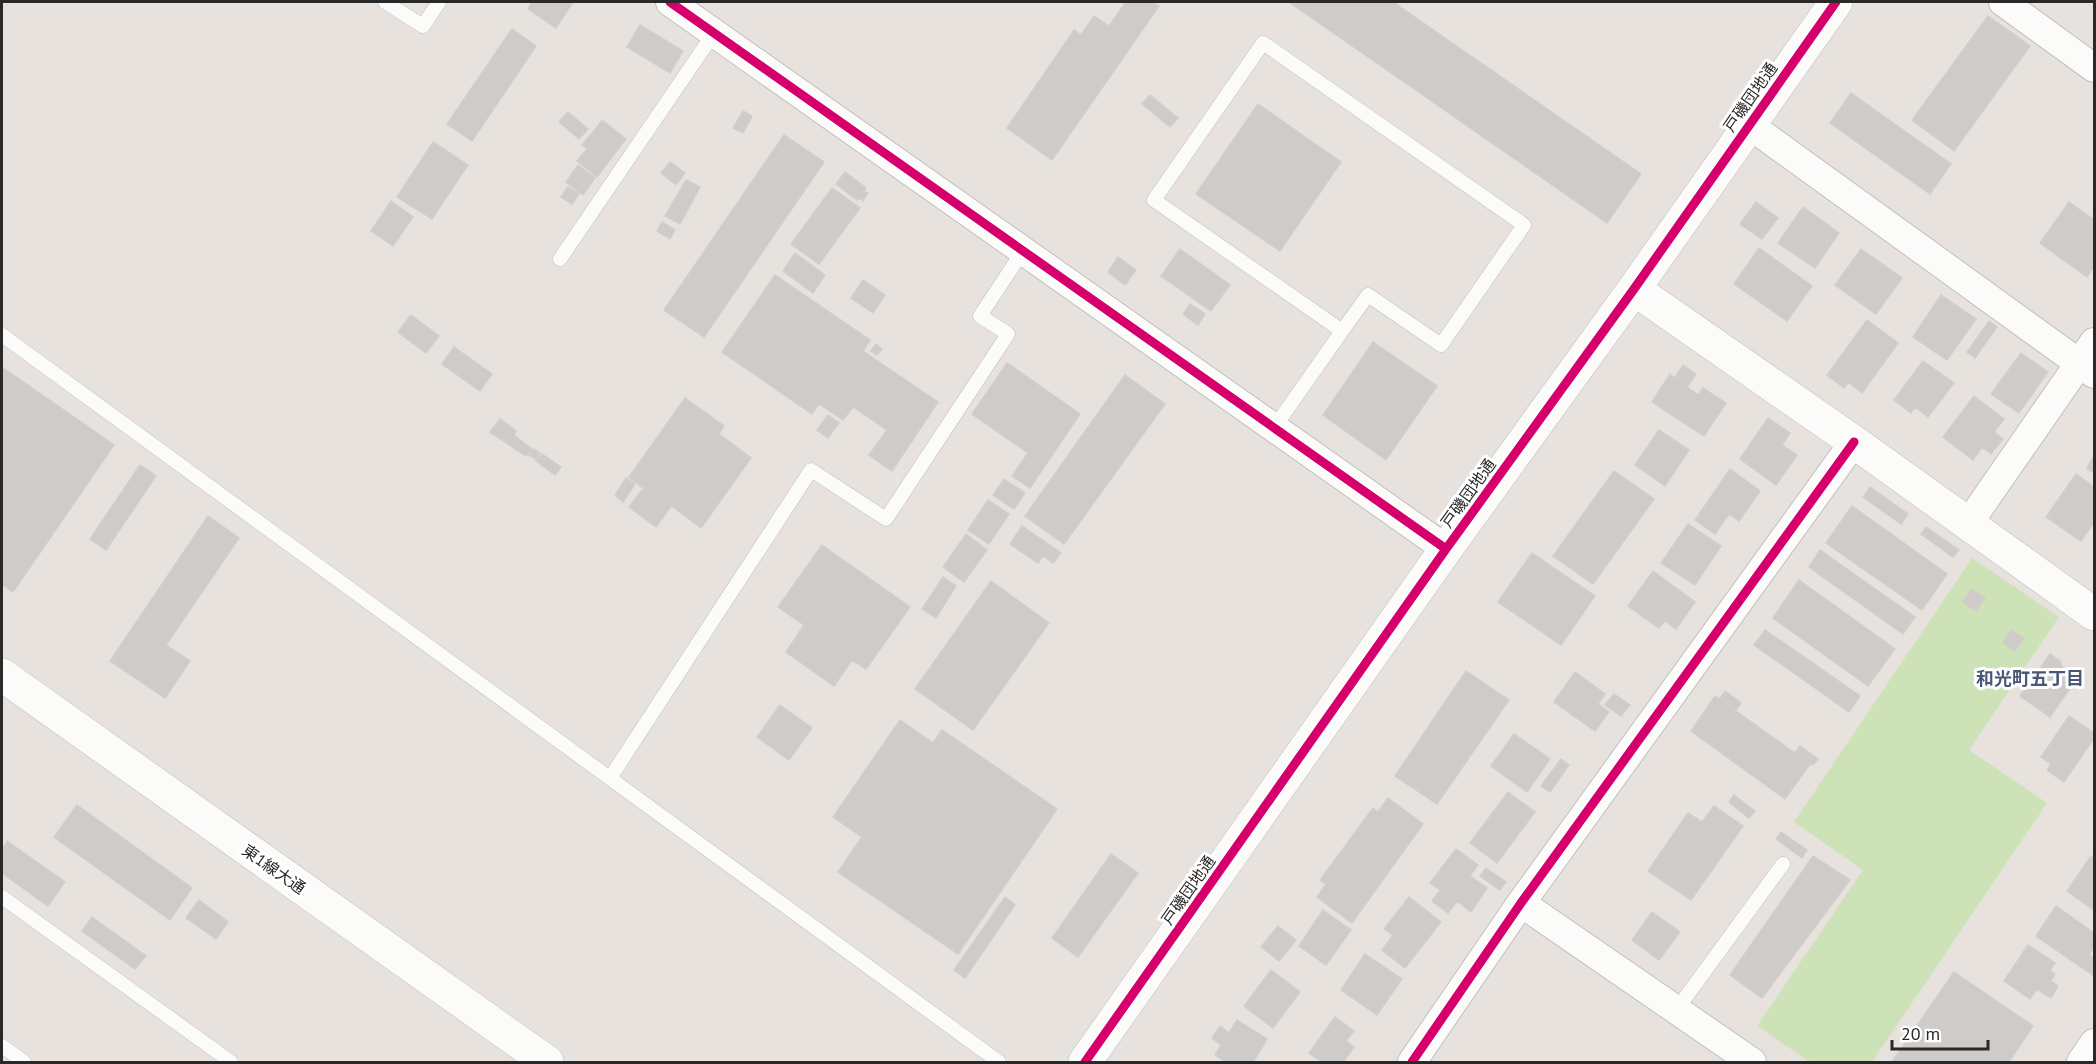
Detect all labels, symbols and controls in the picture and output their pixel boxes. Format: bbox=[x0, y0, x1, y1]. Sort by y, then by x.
street label: 戸磯団地通 bbox=[1719, 58, 1781, 136]
street label: 戸磯団地通 bbox=[1436, 455, 1500, 531]
district label: 和光町五丁目 bbox=[1976, 667, 2084, 690]
street label: 東1線大通 bbox=[238, 840, 310, 898]
street label: 戸磯団地通 bbox=[1157, 851, 1219, 929]
scale bar bbox=[1892, 1013, 1988, 1051]
text: 20 m bbox=[1901, 1022, 1940, 1045]

